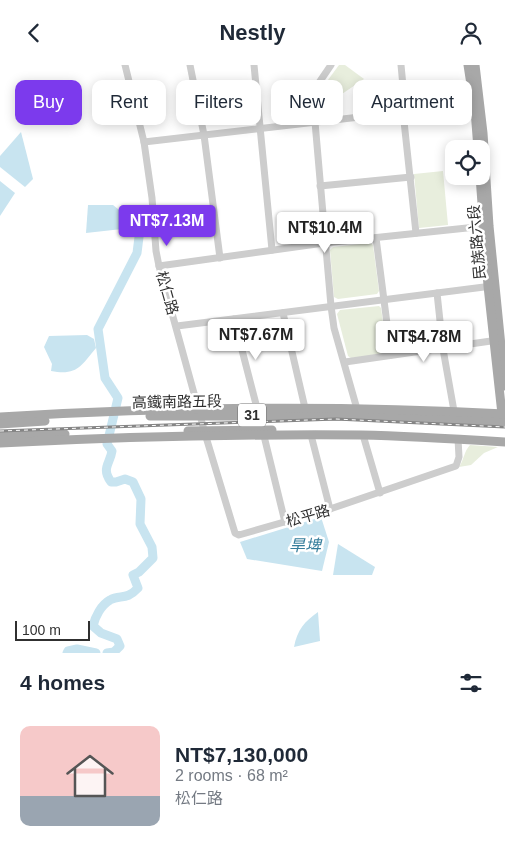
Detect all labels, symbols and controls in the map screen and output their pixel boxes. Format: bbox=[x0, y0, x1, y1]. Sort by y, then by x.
icon: back bbox=[20, 19, 48, 47]
icon: person bbox=[457, 19, 485, 47]
text: Nestly bbox=[219, 20, 286, 45]
chip: Buy bbox=[15, 80, 82, 125]
chip: Rent bbox=[92, 80, 166, 125]
chip: Filters bbox=[176, 80, 261, 125]
chip: New bbox=[271, 80, 343, 125]
chip: Apartment bbox=[353, 80, 472, 125]
map controls bbox=[445, 140, 490, 185]
button: locate bbox=[445, 140, 490, 185]
street label: 民族路六段 bbox=[465, 204, 488, 280]
pin: NT$7.13M bbox=[115, 205, 219, 247]
pin: NT$10.4M bbox=[273, 211, 377, 254]
text: NT$7.13M bbox=[130, 212, 204, 229]
text: NT$10.4M bbox=[288, 219, 362, 236]
street label: 松仁路 bbox=[153, 269, 182, 317]
pin: NT$7.67M bbox=[204, 319, 308, 361]
pin: NT$4.78M bbox=[372, 321, 476, 363]
text: NT$7.67M bbox=[219, 326, 293, 343]
text: NT$4.78M bbox=[387, 328, 461, 345]
street label: 高鐵南路五段 bbox=[132, 392, 222, 411]
road number: 31 bbox=[238, 403, 266, 427]
street label: 松平路 bbox=[284, 501, 332, 530]
water label: 旱埤 bbox=[289, 537, 323, 554]
scale bar bbox=[15, 618, 90, 641]
text: 100 m bbox=[22, 622, 61, 638]
icon: filters bbox=[457, 669, 485, 697]
text: 4 homes bbox=[20, 671, 105, 694]
text: NT$7,130,000 bbox=[175, 743, 308, 766]
icon: home bbox=[60, 746, 120, 806]
text: 2 rooms · 68 m² bbox=[175, 767, 288, 784]
text: 松仁路 bbox=[175, 790, 223, 807]

